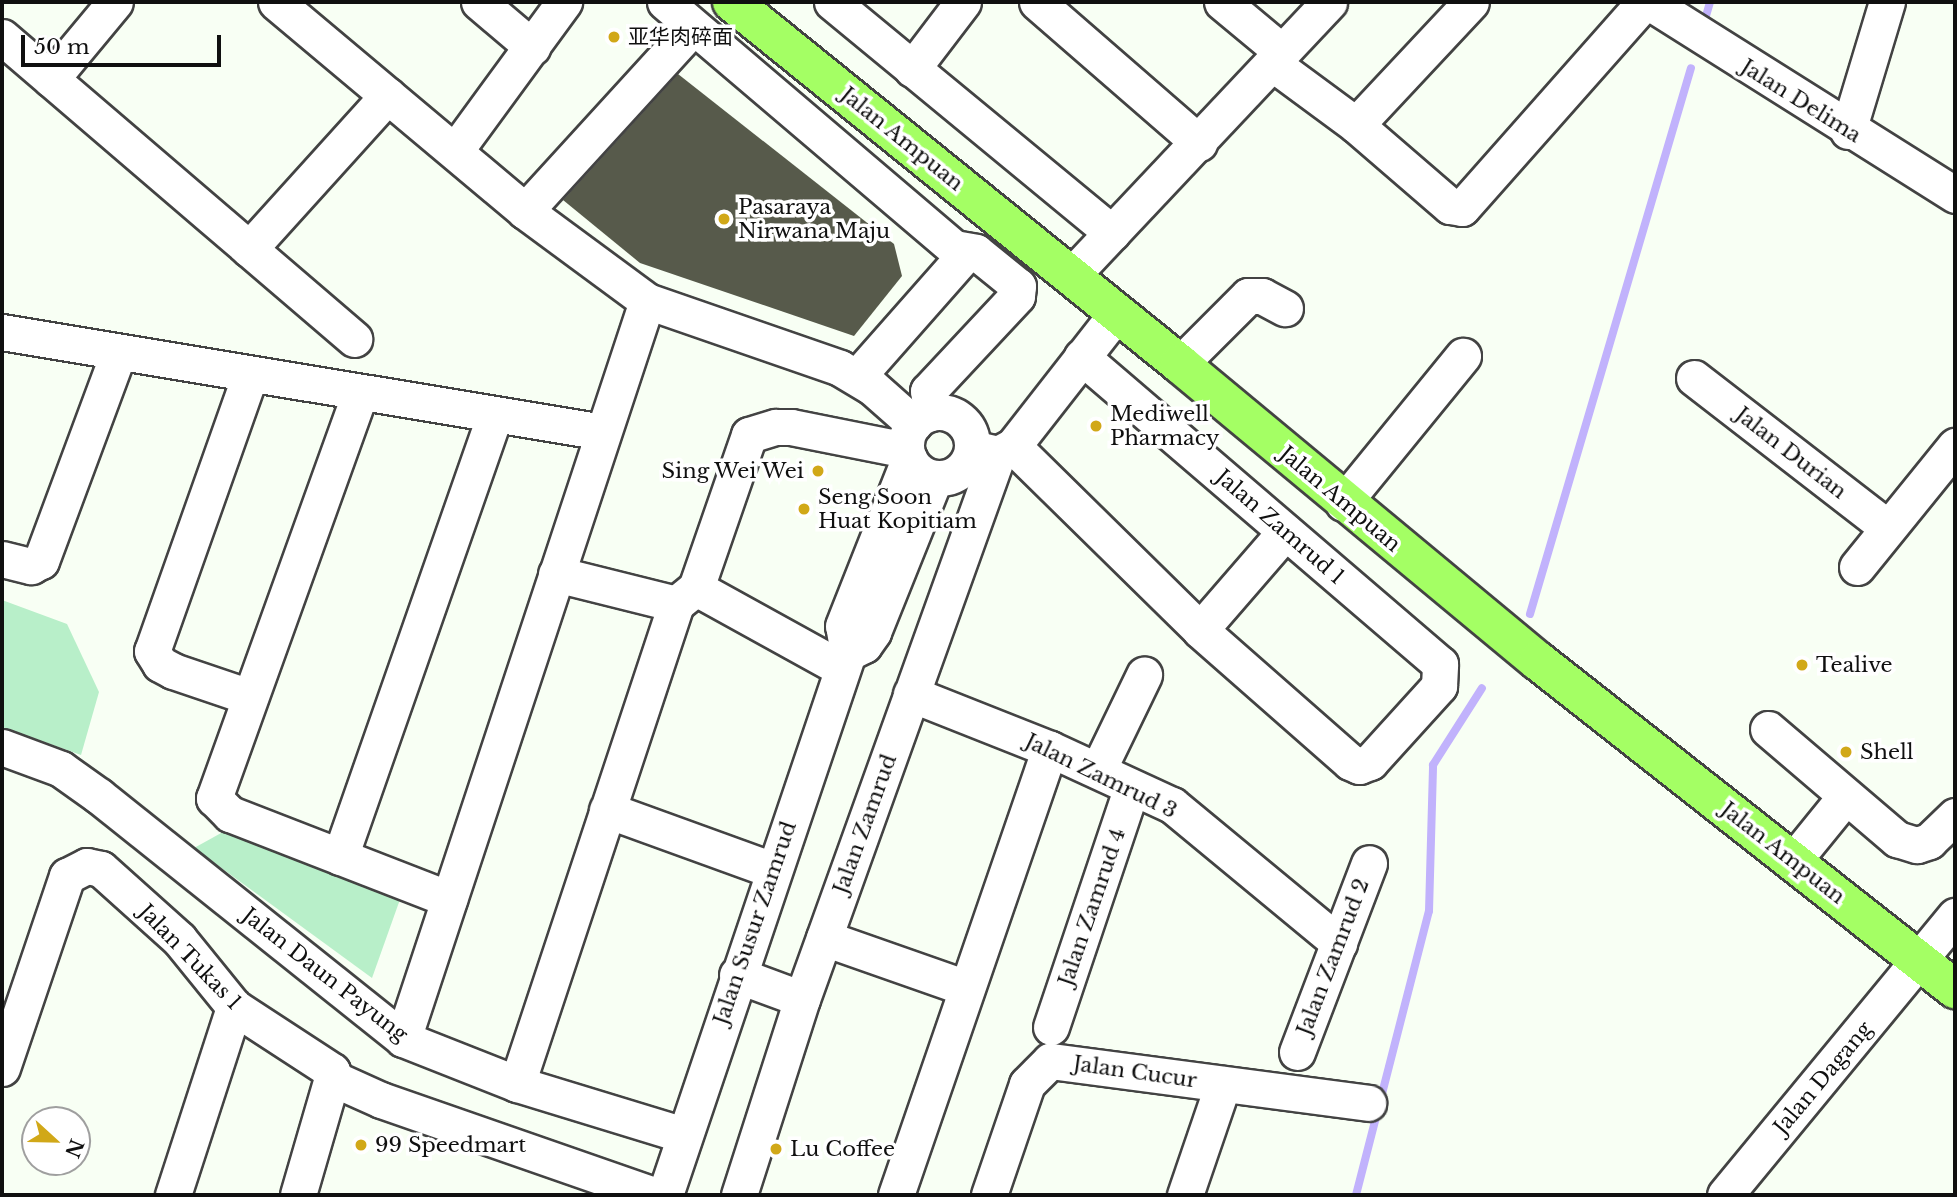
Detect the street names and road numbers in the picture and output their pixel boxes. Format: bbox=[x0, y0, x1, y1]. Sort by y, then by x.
street label: Jalan Delima bbox=[1736, 54, 1866, 148]
street label: Jalan Ampuan bbox=[835, 82, 969, 196]
street label: Jalan Durian bbox=[1730, 402, 1852, 504]
street label: Jalan Ampuan bbox=[1274, 441, 1406, 557]
street label: Jalan Zamrud 1 bbox=[1211, 464, 1349, 590]
street label: Jalan Zamrud 3 bbox=[1021, 728, 1181, 824]
street label: Jalan Zamrud bbox=[828, 751, 902, 897]
street label: Jalan Ampuan bbox=[1716, 796, 1850, 910]
street label: Jalan Susur Zamrud bbox=[708, 818, 802, 1028]
street label: Jalan Zamrud 4 bbox=[1053, 825, 1131, 989]
street label: Jalan Zamrud 2 bbox=[1292, 875, 1374, 1039]
street label: Jalan Tukas 1 bbox=[133, 899, 247, 1015]
street label: Jalan Daun Payung bbox=[237, 903, 413, 1047]
street label: Jalan Dagang bbox=[1769, 1016, 1877, 1140]
street label: Jalan Cucur bbox=[1072, 1051, 1198, 1093]

